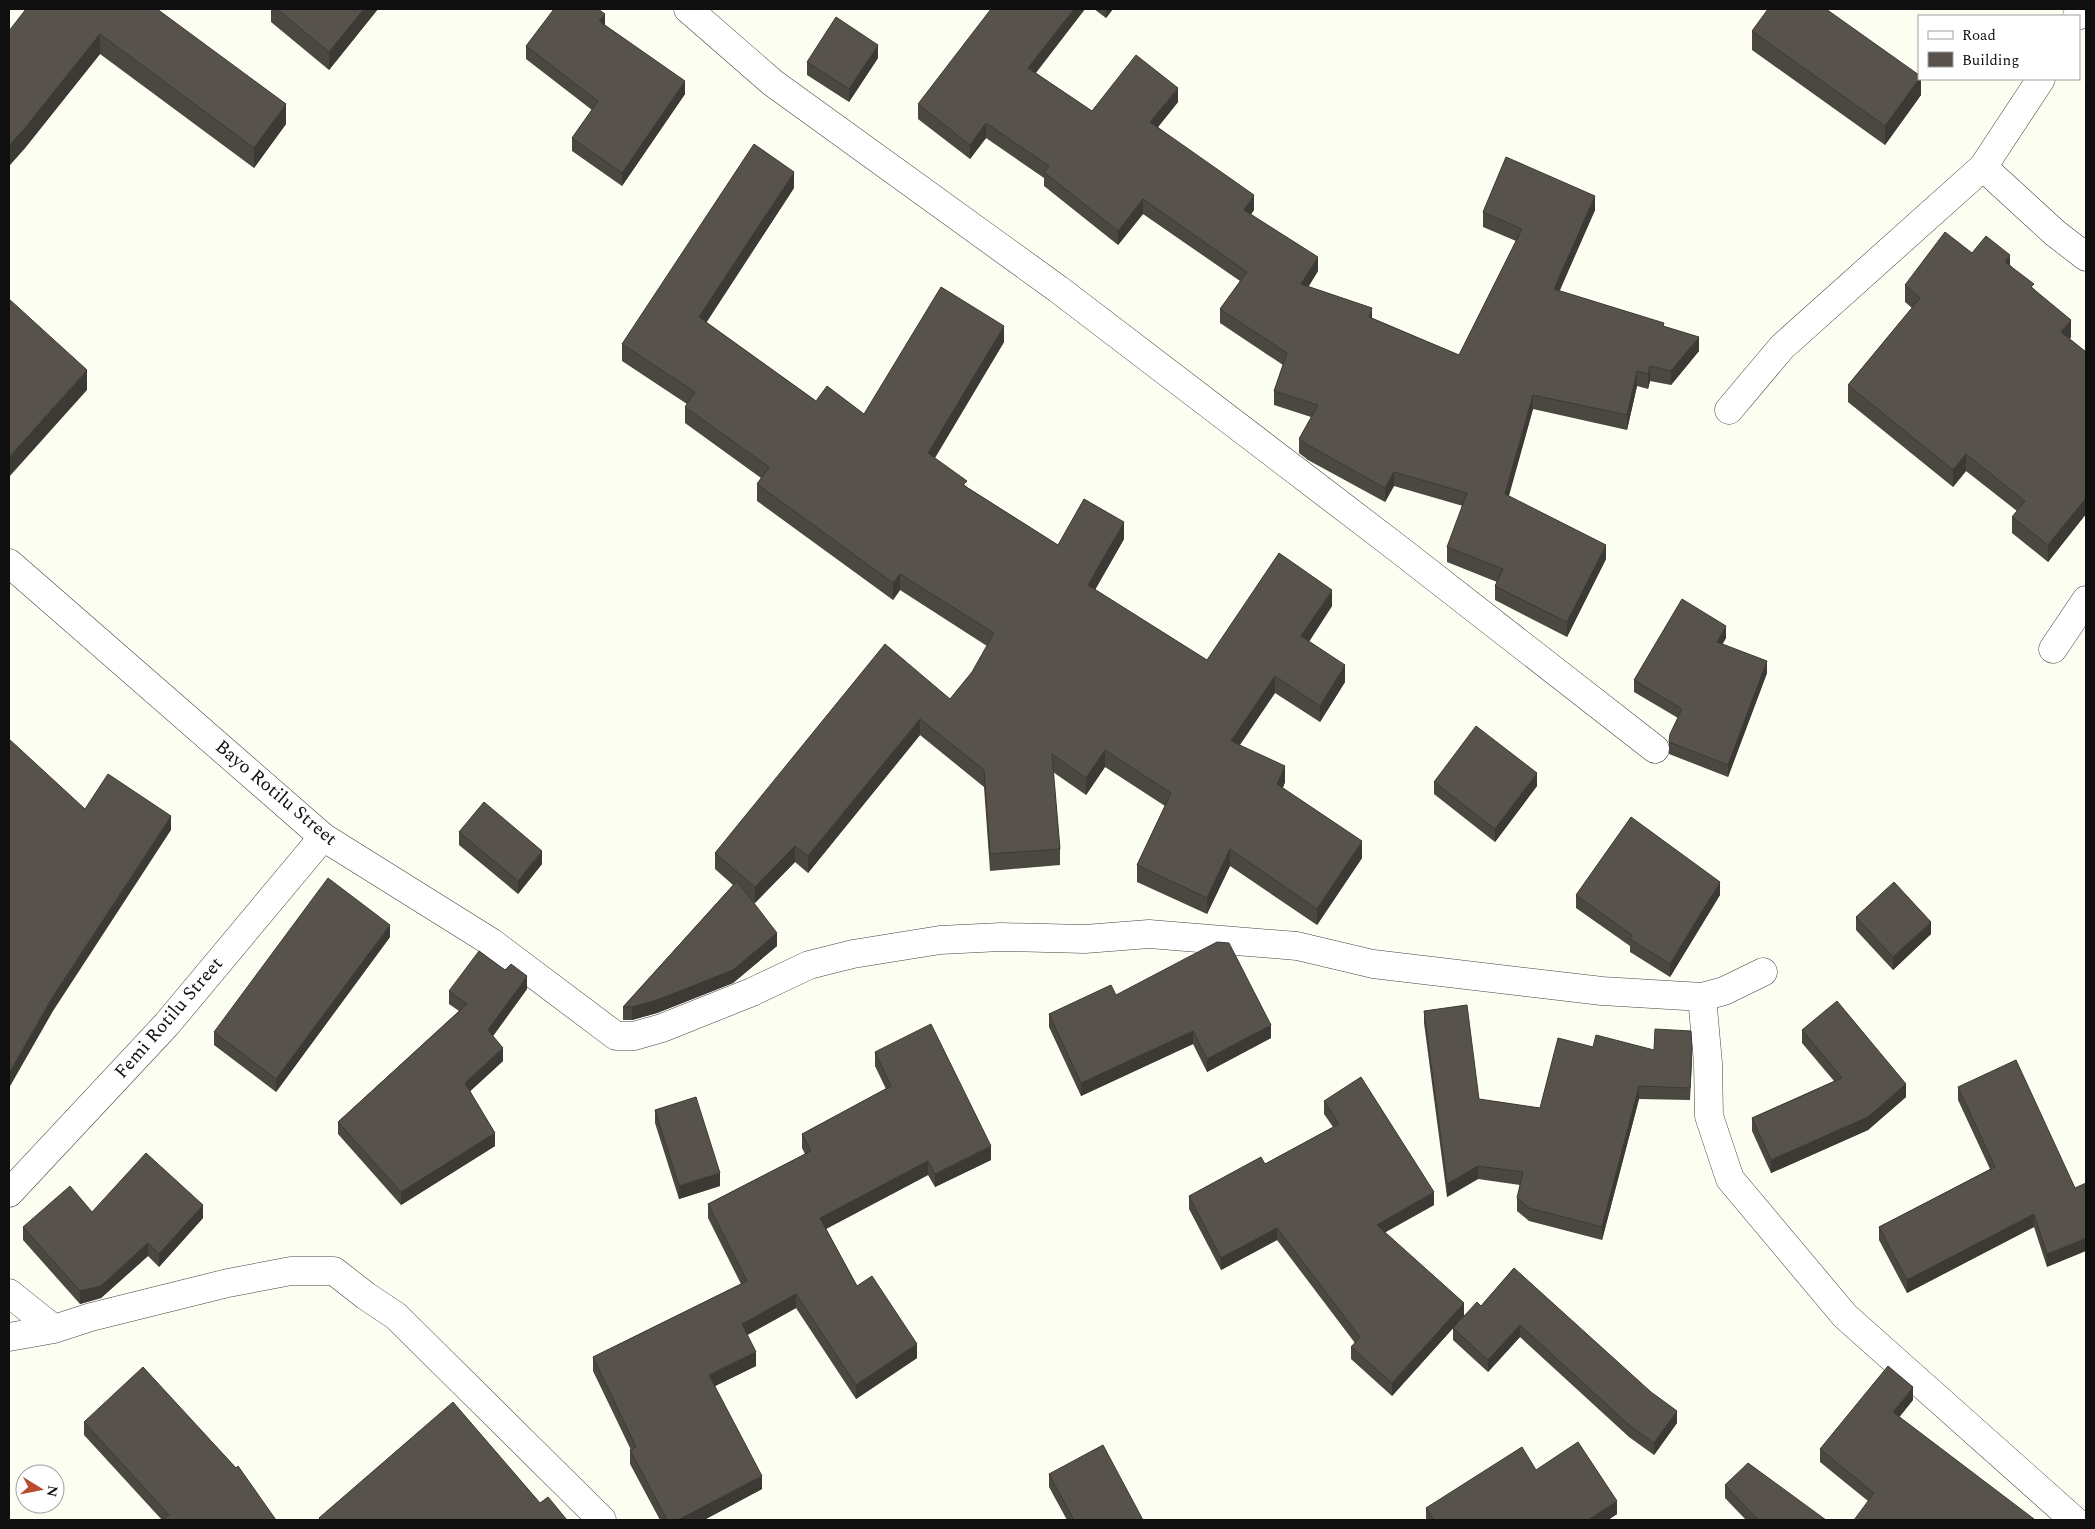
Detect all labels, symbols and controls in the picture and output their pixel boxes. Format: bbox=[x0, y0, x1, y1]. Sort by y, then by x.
legend bbox=[1918, 15, 2080, 80]
text: Road bbox=[1962, 24, 1996, 47]
text: Building bbox=[1962, 49, 2019, 72]
street label: Bayo Rotilu Street bbox=[208, 733, 344, 853]
street label: Femi Rotilu Street bbox=[108, 950, 231, 1085]
north arrow bbox=[15, 1464, 65, 1514]
text: N bbox=[41, 1484, 64, 1499]

